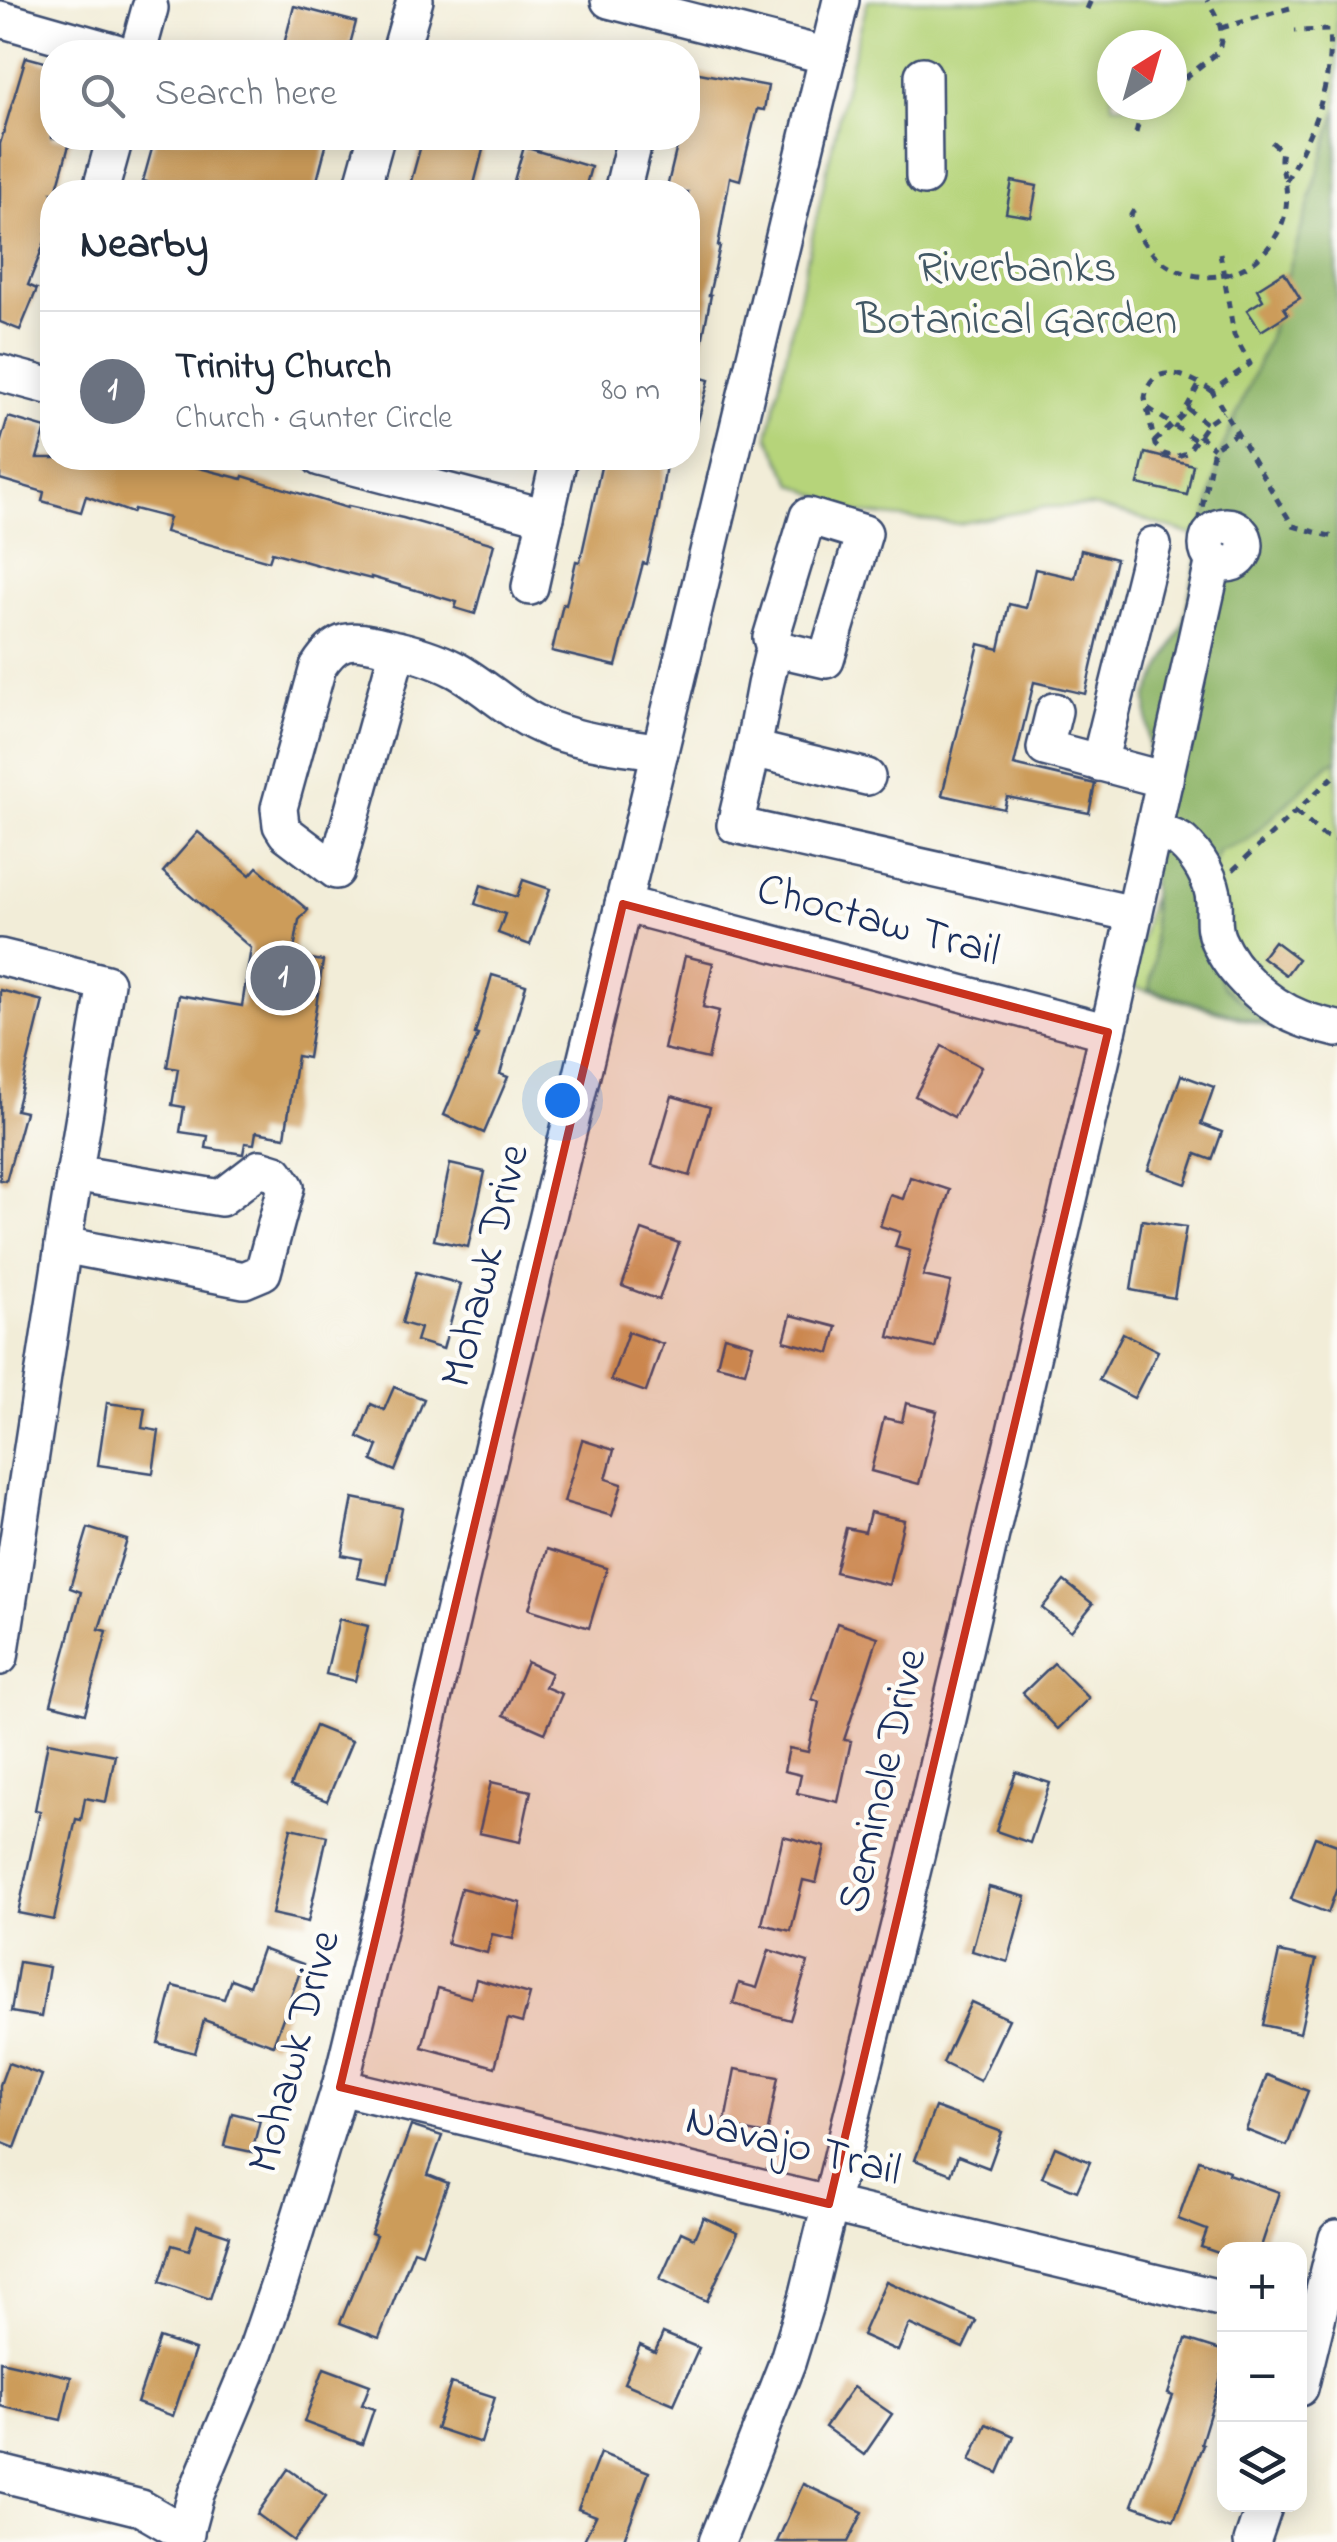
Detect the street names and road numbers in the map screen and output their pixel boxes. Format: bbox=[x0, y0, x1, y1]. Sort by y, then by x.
street label: Choctaw Trail bbox=[749, 858, 1007, 986]
street label: Mohawk Drive bbox=[425, 1137, 549, 1395]
street label: Seminole Drive bbox=[822, 1642, 947, 1920]
street label: Mohawk Drive bbox=[232, 1923, 360, 2181]
street label: Navajo Trail bbox=[678, 2088, 908, 2206]

